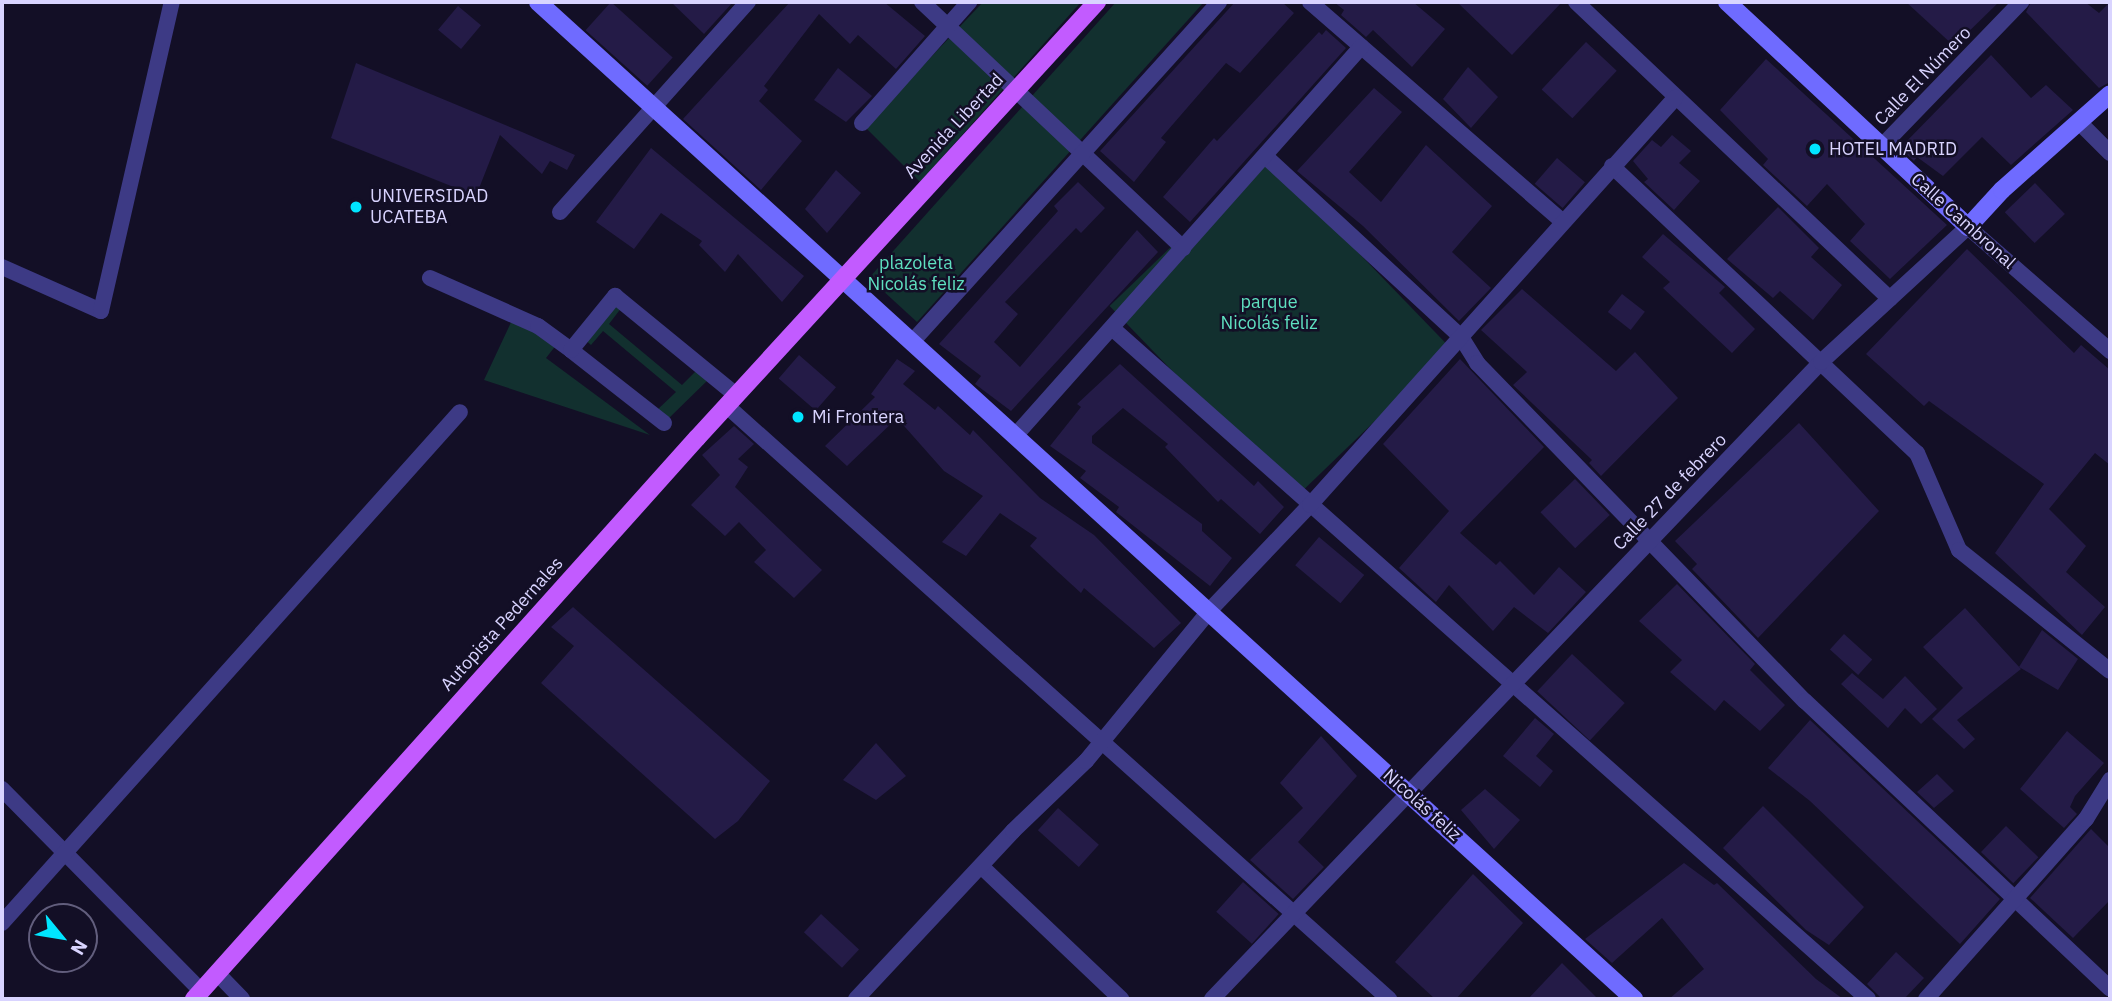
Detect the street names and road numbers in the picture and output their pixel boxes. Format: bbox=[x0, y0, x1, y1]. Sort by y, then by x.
street label: Calle El Número bbox=[1870, 22, 1976, 130]
street label: Avenida Libertad bbox=[900, 69, 1008, 183]
street label: Calle Cambronal bbox=[1906, 169, 2020, 273]
street label: Calle 27 de febrero bbox=[1609, 429, 1731, 555]
street label: Autopista Pedernales bbox=[436, 553, 568, 695]
street label: Nicolás feliz bbox=[1379, 764, 1465, 846]

